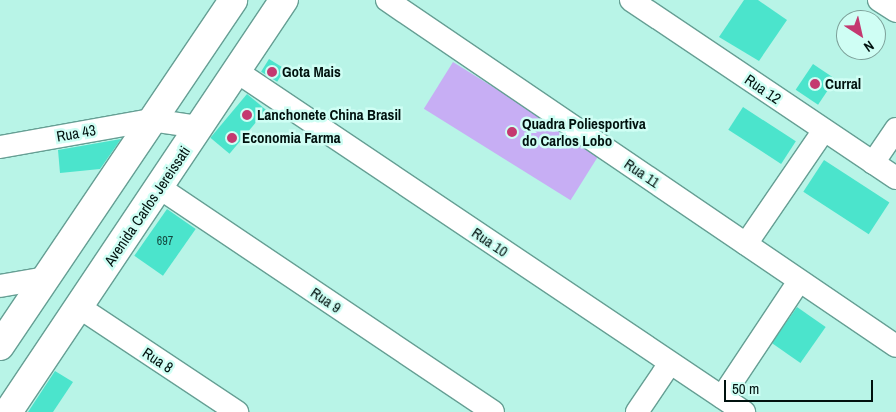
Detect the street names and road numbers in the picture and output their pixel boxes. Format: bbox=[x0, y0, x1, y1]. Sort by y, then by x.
street label: Rua 12 bbox=[742, 70, 784, 108]
street label: Rua 43 bbox=[55, 121, 97, 145]
street label: Avenida Carlos Jereissati bbox=[100, 143, 194, 269]
street label: Rua 11 bbox=[621, 155, 663, 191]
street label: Rua 10 bbox=[469, 223, 511, 261]
street label: Rua 9 bbox=[307, 283, 345, 317]
street label: Rua 8 bbox=[139, 344, 177, 376]

